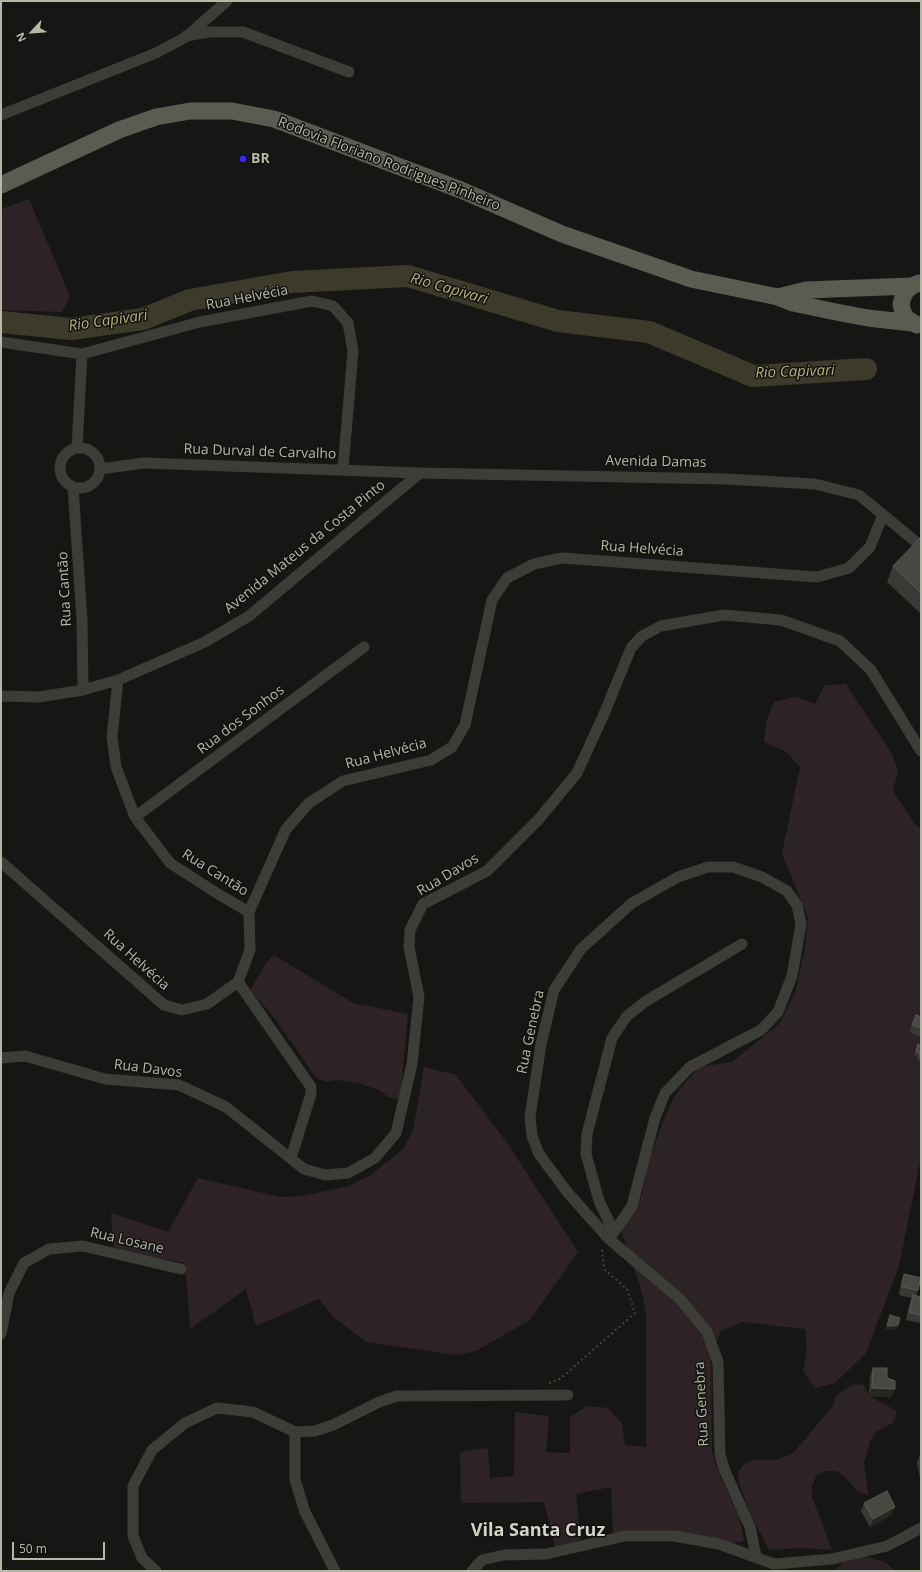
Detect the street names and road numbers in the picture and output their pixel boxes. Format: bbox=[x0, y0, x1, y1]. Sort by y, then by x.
street label: Rodovia Floriano Rodrigues Pinheiro bbox=[275, 114, 503, 214]
street label: Rua Helvécia bbox=[205, 282, 289, 314]
street label: Rua Durval de Carvalho bbox=[183, 441, 337, 463]
street label: Avenida Damas bbox=[605, 453, 707, 471]
street label: Avenida Mateus da Costa Pinto bbox=[221, 477, 389, 617]
street label: Rua Helvécia bbox=[600, 538, 684, 560]
street label: Rua Cantão bbox=[55, 551, 75, 627]
street label: Rua dos Sonhos bbox=[194, 682, 288, 758]
street label: Rua Helvécia bbox=[344, 735, 428, 773]
street label: Rua Cantão bbox=[179, 846, 251, 900]
street label: Rua Davos bbox=[414, 850, 482, 900]
street label: Rua Helvécia bbox=[99, 926, 173, 994]
street label: Rua Genebra bbox=[514, 989, 548, 1075]
street label: Rua Davos bbox=[113, 1056, 183, 1082]
street label: Rua Losane bbox=[88, 1224, 166, 1258]
street label: Rua Genebra bbox=[691, 1361, 713, 1447]

